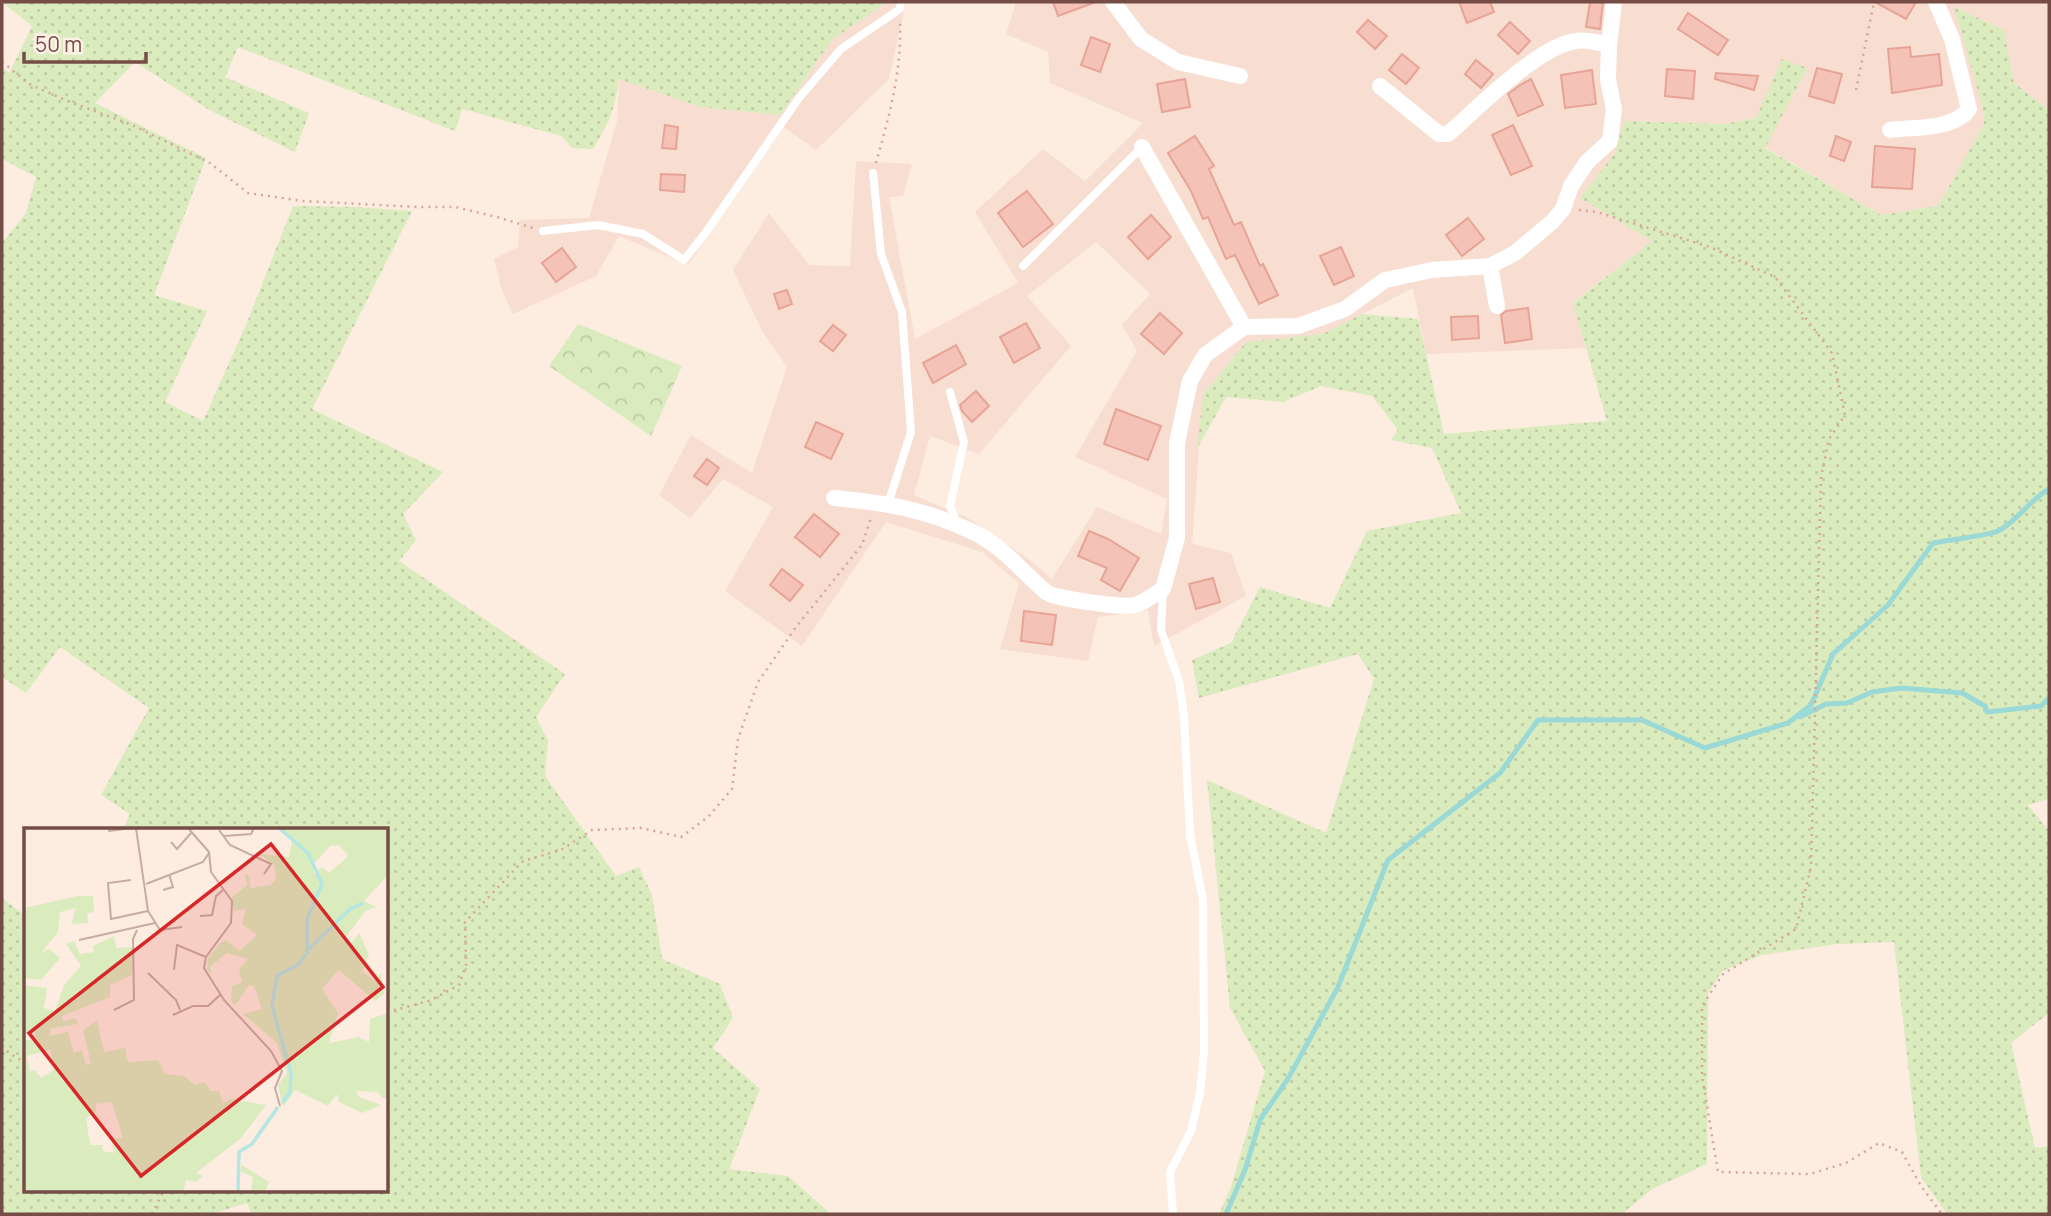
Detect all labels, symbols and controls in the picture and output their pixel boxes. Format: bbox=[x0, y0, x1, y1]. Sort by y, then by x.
scale bar bbox=[24, 21, 147, 65]
text: 50 m bbox=[35, 30, 82, 58]
inset map bbox=[24, 828, 388, 1192]

